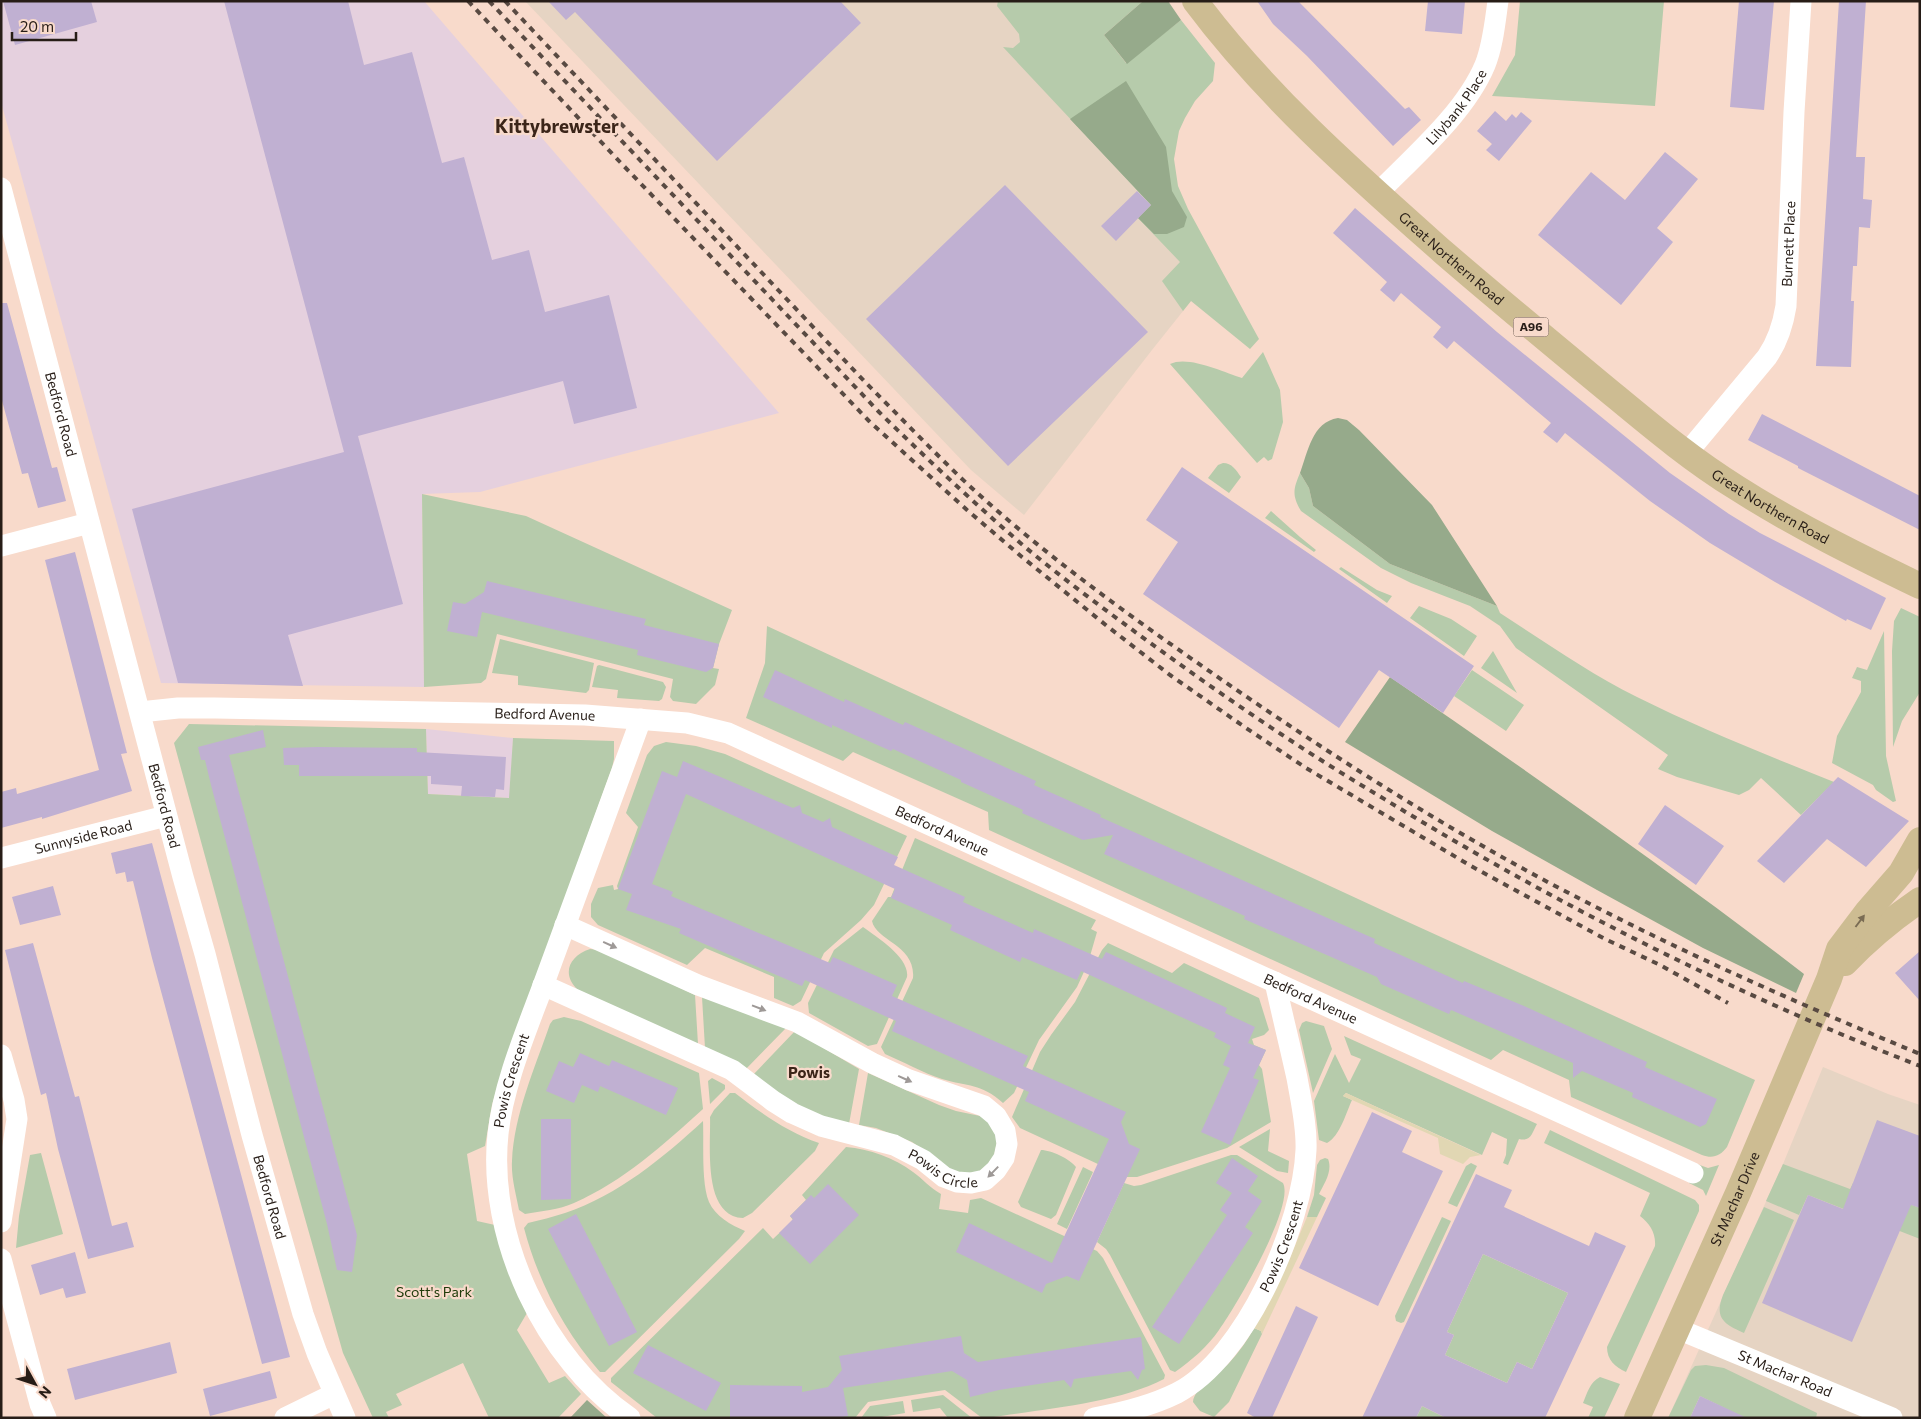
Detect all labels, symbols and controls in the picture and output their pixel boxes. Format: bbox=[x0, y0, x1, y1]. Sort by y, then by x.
scale bar bbox=[12, 10, 76, 42]
text: 20 m bbox=[20, 17, 54, 35]
street label: Lilybank Place bbox=[1422, 66, 1490, 148]
district label: Kittybrewster bbox=[495, 114, 619, 137]
street label: Burnett Place bbox=[1778, 201, 1798, 287]
street label: Great Northern Road bbox=[1396, 208, 1508, 308]
road number: A96 bbox=[1514, 318, 1548, 337]
street label: Bedford Road bbox=[42, 370, 81, 458]
street label: Great Northern Road bbox=[1709, 465, 1832, 547]
street label: Bedford Avenue bbox=[494, 704, 596, 724]
street label: Bedford Road bbox=[145, 761, 184, 850]
street label: Bedford Avenue bbox=[893, 801, 992, 859]
street label: Sunnyside Road bbox=[33, 816, 134, 857]
one-way arrow bbox=[1854, 915, 1865, 928]
one-way arrow bbox=[603, 941, 617, 949]
street label: Bedford Avenue bbox=[1261, 969, 1360, 1027]
one-way arrow bbox=[752, 1004, 767, 1012]
street label: Powis Crescent bbox=[490, 1031, 532, 1129]
district label: Powis bbox=[788, 1063, 830, 1081]
one-way arrow bbox=[898, 1075, 912, 1083]
street label: Powis Circle bbox=[906, 1145, 979, 1191]
street label: St Machar Drive bbox=[1706, 1149, 1763, 1249]
street label: Bedford Road bbox=[250, 1153, 290, 1241]
one-way arrow bbox=[987, 1166, 999, 1178]
street label: Powis Crescent bbox=[1255, 1198, 1306, 1295]
park label: Scott's Park bbox=[396, 1283, 472, 1300]
street label: St Machar Road bbox=[1736, 1346, 1835, 1400]
north arrow bbox=[10, 1359, 60, 1409]
text: N bbox=[35, 1383, 55, 1402]

